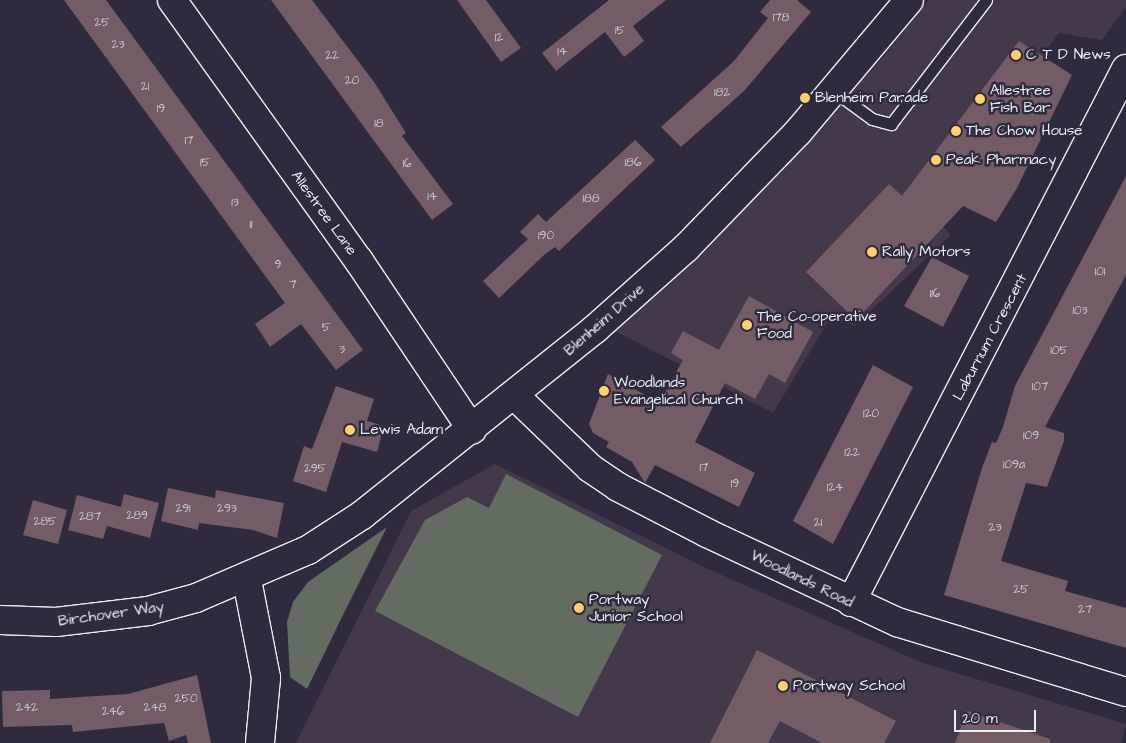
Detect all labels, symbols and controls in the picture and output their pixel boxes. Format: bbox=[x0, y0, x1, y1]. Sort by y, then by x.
house number: 178 bbox=[773, 11, 789, 25]
house number: 25 bbox=[94, 16, 110, 30]
house number: 15 bbox=[615, 24, 625, 38]
house number: 12 bbox=[495, 31, 503, 45]
house number: 23 bbox=[112, 38, 124, 52]
house number: 14 bbox=[557, 45, 567, 59]
place label: C T D News bbox=[1026, 46, 1111, 64]
house number: 22 bbox=[325, 49, 339, 63]
marker: C T D News bbox=[1010, 49, 1022, 61]
house number: 20 bbox=[345, 74, 359, 88]
house number: 21 bbox=[141, 80, 149, 94]
place label: Allestree Fish Bar bbox=[990, 81, 1051, 116]
house number: 182 bbox=[714, 86, 730, 100]
place label: Blenheim Parade bbox=[815, 89, 928, 107]
marker: Blenheim Parade bbox=[799, 92, 811, 104]
marker: Allestree Fish Bar bbox=[974, 93, 986, 105]
house number: 19 bbox=[157, 102, 165, 116]
house number: 18 bbox=[374, 117, 384, 131]
place label: The Chow House bbox=[966, 122, 1082, 140]
marker: The Chow House bbox=[950, 125, 962, 137]
house number: 17 bbox=[185, 134, 193, 148]
place label: Peak Pharmacy bbox=[946, 151, 1056, 169]
marker: Peak Pharmacy bbox=[930, 154, 942, 166]
house number: 15 bbox=[200, 156, 210, 170]
house number: 186 bbox=[625, 156, 641, 170]
house number: 16 bbox=[402, 157, 412, 171]
street label: Allestree Lane bbox=[287, 167, 361, 259]
house number: 14 bbox=[427, 190, 437, 204]
house number: 188 bbox=[582, 192, 600, 206]
house number: 13 bbox=[231, 196, 239, 210]
house number: 11 bbox=[249, 218, 253, 232]
house number: 190 bbox=[538, 229, 554, 243]
place label: Rally Motors bbox=[882, 243, 970, 261]
marker: Rally Motors bbox=[866, 246, 878, 258]
house number: 9 bbox=[275, 258, 281, 272]
house number: 101 bbox=[1095, 265, 1105, 279]
street label: Laburnum Crescent bbox=[949, 271, 1031, 403]
house number: 7 bbox=[289, 278, 297, 292]
street label: Blenheim Drive bbox=[560, 280, 648, 360]
house number: 116 bbox=[930, 287, 940, 301]
house number: 103 bbox=[1072, 304, 1088, 318]
place label: The Co-operative Food bbox=[757, 307, 877, 342]
marker: The Co-operative Food bbox=[741, 319, 753, 331]
house number: 5 bbox=[322, 321, 330, 335]
house number: 3 bbox=[339, 343, 345, 357]
house number: 105 bbox=[1050, 344, 1068, 358]
place label: Woodlands Evangelical Church bbox=[614, 373, 743, 408]
house number: 107 bbox=[1032, 380, 1048, 394]
marker: Woodlands Evangelical Church bbox=[598, 385, 610, 397]
house number: 120 bbox=[863, 407, 879, 421]
place label: Lewis Adam bbox=[360, 421, 443, 439]
marker: Lewis Adam bbox=[344, 424, 356, 436]
house number: 109 bbox=[1023, 429, 1039, 443]
house number: 122 bbox=[844, 446, 860, 460]
house number: 109a bbox=[1003, 458, 1025, 472]
house number: 17 bbox=[700, 461, 708, 475]
house number: 295 bbox=[304, 462, 326, 476]
house number: 19 bbox=[731, 477, 739, 491]
house number: 124 bbox=[827, 481, 843, 495]
house number: 291 bbox=[175, 502, 191, 516]
house number: 293 bbox=[217, 502, 237, 516]
house number: 289 bbox=[126, 509, 148, 523]
house number: 287 bbox=[79, 510, 101, 524]
house number: 285 bbox=[33, 515, 57, 529]
house number: 21 bbox=[814, 516, 822, 530]
house number: 23 bbox=[989, 521, 1001, 535]
street label: Woodlands Road bbox=[748, 546, 856, 612]
house number: 25 bbox=[1013, 583, 1029, 597]
place label: Portway Junior School bbox=[589, 590, 683, 625]
street label: Birchover Way bbox=[57, 598, 165, 630]
marker: Portway Junior School bbox=[573, 602, 585, 614]
house number: 27 bbox=[1078, 603, 1092, 617]
place label: Portway School bbox=[793, 677, 905, 695]
marker: Portway School bbox=[777, 680, 789, 692]
house number: 250 bbox=[175, 692, 197, 706]
scale bar bbox=[956, 700, 1038, 732]
house number: 242 bbox=[16, 701, 38, 715]
house number: 248 bbox=[144, 701, 166, 715]
house number: 246 bbox=[102, 705, 124, 719]
text: 20 m bbox=[962, 708, 998, 729]

